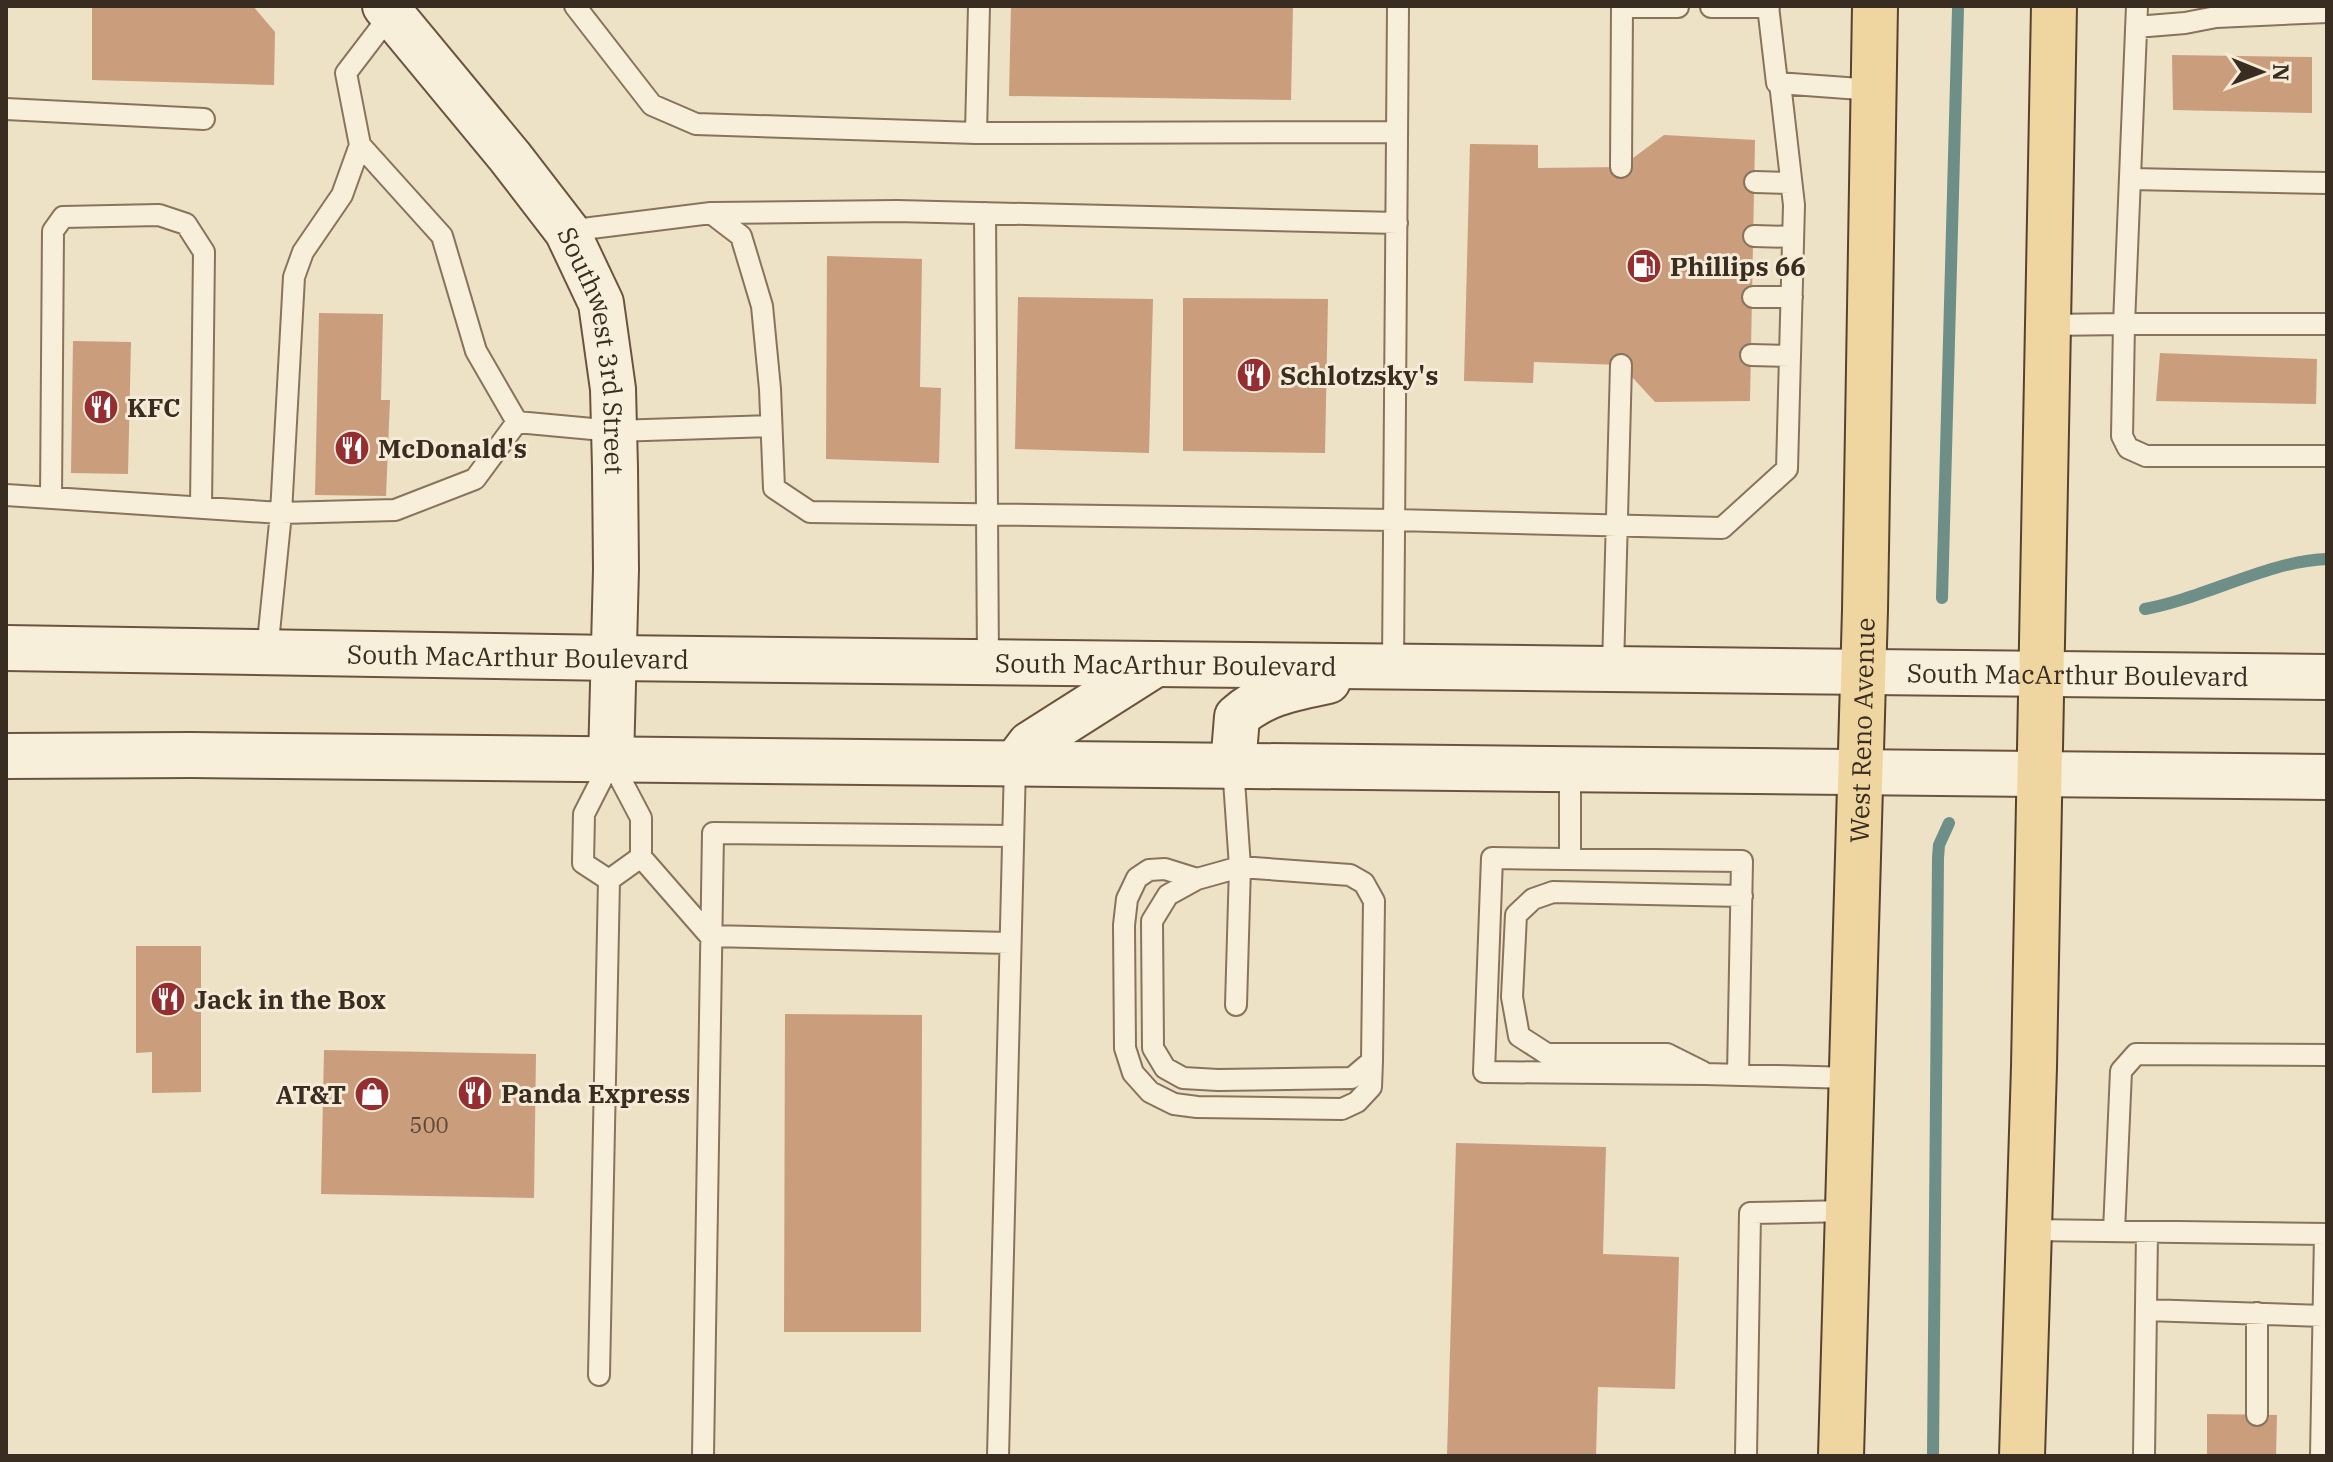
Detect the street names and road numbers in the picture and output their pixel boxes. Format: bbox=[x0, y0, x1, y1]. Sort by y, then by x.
street label: Southwest 3rd Street bbox=[550, 221, 632, 475]
street label: West Reno Avenue bbox=[1841, 617, 1882, 843]
street label: South MacArthur Boulevard bbox=[347, 637, 689, 676]
street label: South MacArthur Boulevard bbox=[995, 645, 1337, 683]
street label: South MacArthur Boulevard bbox=[1907, 655, 2249, 693]

